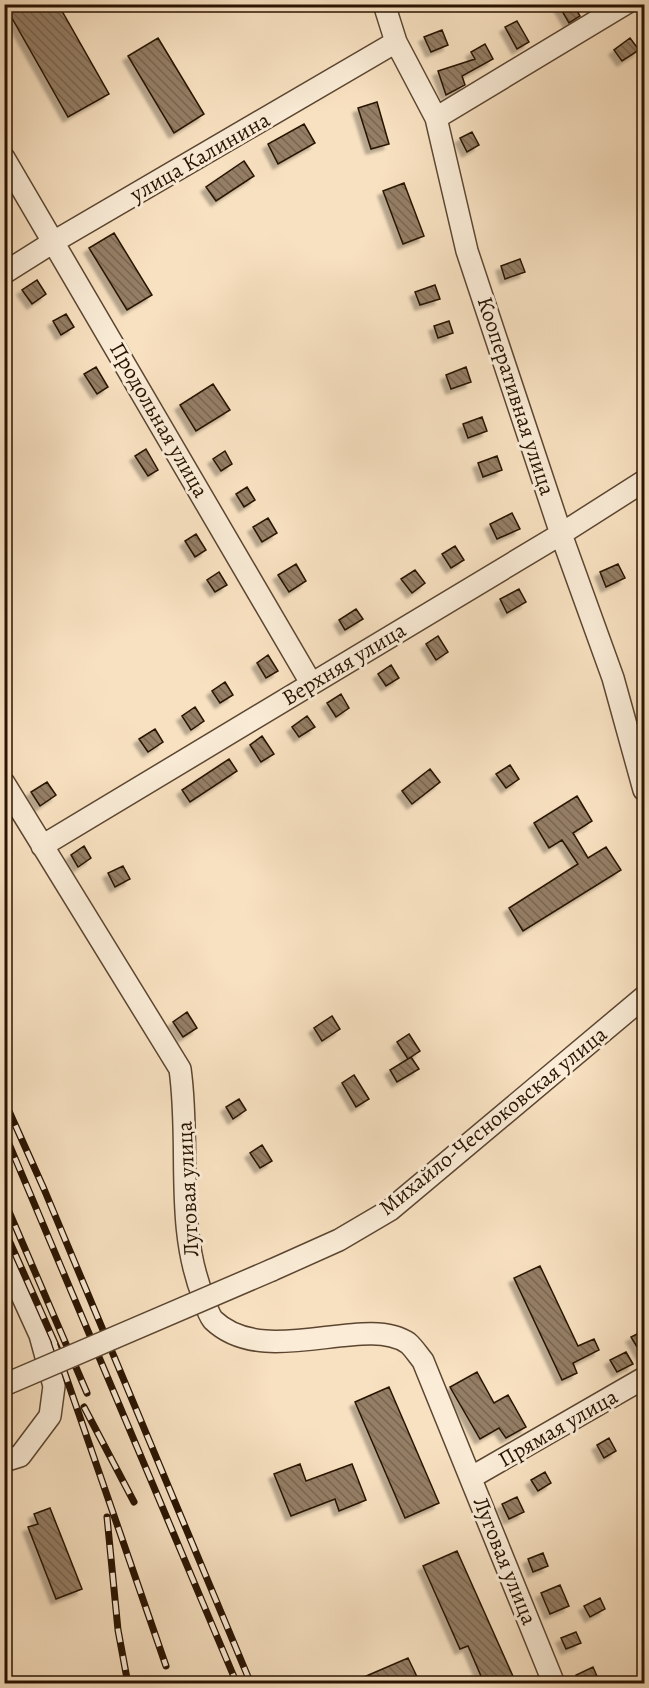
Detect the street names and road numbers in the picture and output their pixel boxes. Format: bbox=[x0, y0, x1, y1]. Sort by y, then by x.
street label: улица Калинина bbox=[124, 104, 276, 210]
street label: Кооперативная улица bbox=[470, 293, 563, 500]
street label: Продольная улица bbox=[102, 337, 216, 504]
street label: Верхняя улица bbox=[277, 615, 412, 713]
street label: Михайло-Чесноковская улица bbox=[373, 1019, 614, 1223]
street label: Луговая улица bbox=[169, 1120, 207, 1258]
street label: Прямая улица bbox=[493, 1381, 624, 1474]
street label: Луговая улица bbox=[466, 1492, 545, 1630]

